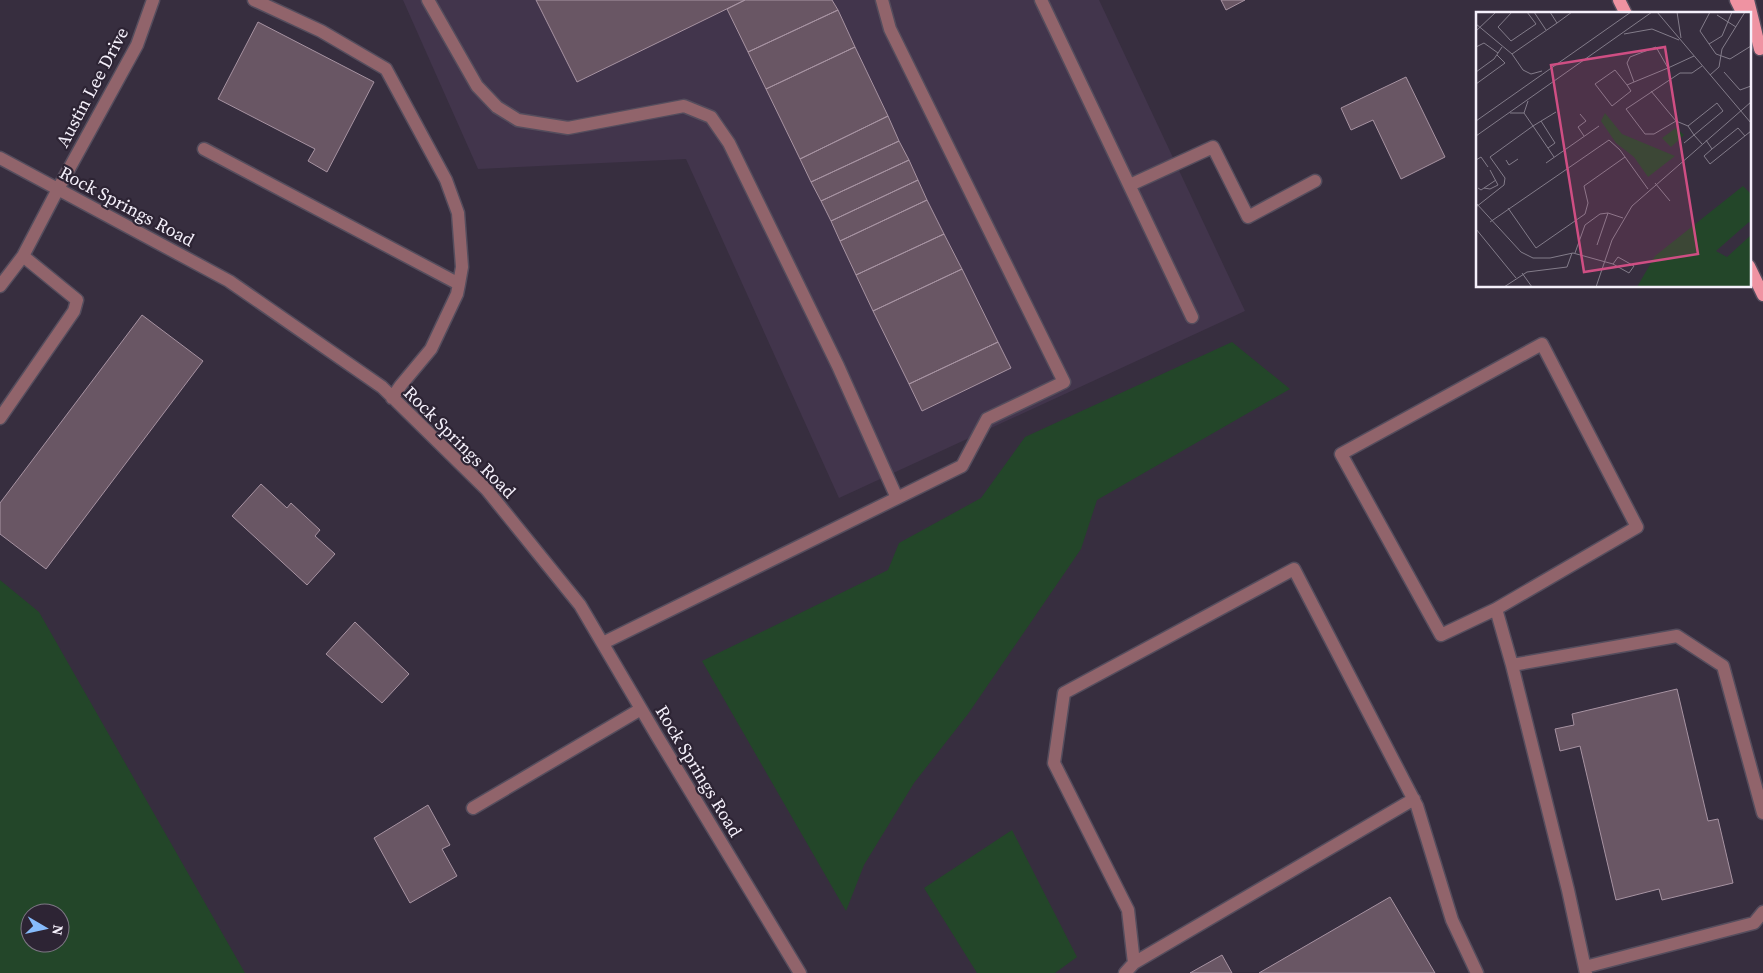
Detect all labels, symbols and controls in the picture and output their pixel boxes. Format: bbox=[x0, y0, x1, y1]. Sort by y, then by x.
inset map bbox=[1476, 12, 1750, 288]
street label: Austin Lee Drive bbox=[50, 22, 134, 152]
street label: Rock Springs Road bbox=[55, 160, 199, 252]
street label: Rock Springs Road bbox=[398, 380, 522, 504]
street label: Rock Springs Road bbox=[650, 700, 748, 842]
north arrow bbox=[20, 903, 70, 953]
text: N bbox=[47, 923, 69, 937]

